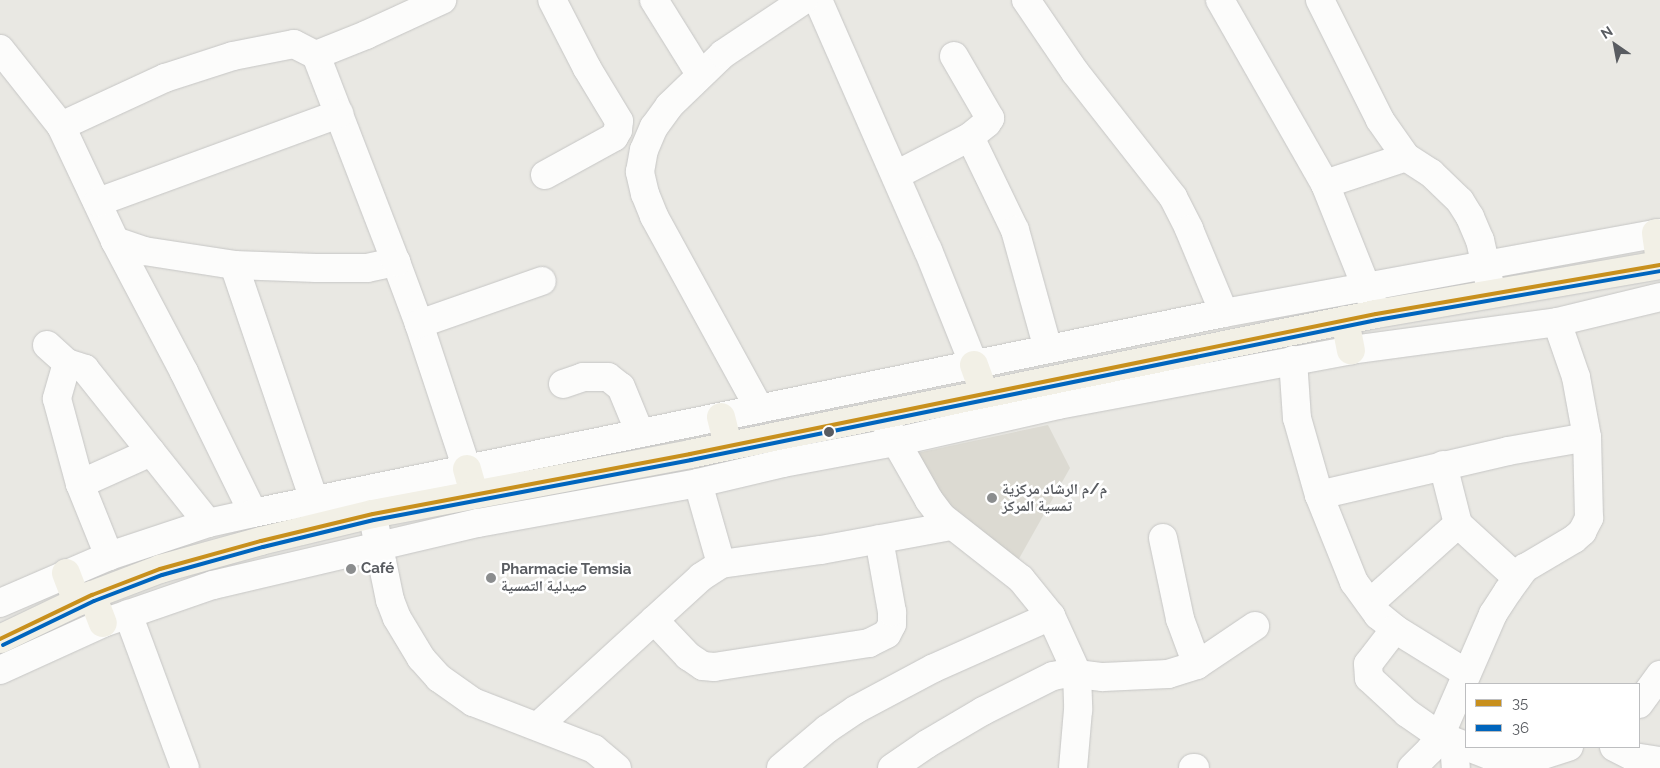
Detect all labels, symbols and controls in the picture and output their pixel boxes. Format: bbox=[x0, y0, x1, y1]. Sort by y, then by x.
north arrow bbox=[1590, 20, 1640, 70]
text: N bbox=[1598, 23, 1616, 42]
unlabelled marker bbox=[824, 427, 834, 437]
place label: م/م الرشاد مركزية تمسية المركز bbox=[1002, 480, 1107, 515]
marker: م/م الرشاد مركزية تمسية المركز bbox=[986, 492, 998, 504]
place label: Café bbox=[361, 560, 394, 578]
place label: Pharmacie Temsia صيدلية التمسية bbox=[501, 560, 632, 595]
marker: Café bbox=[345, 563, 357, 575]
marker: Pharmacie Temsia صيدلية التمسية bbox=[485, 572, 497, 584]
legend bbox=[1465, 683, 1640, 748]
text: 35 bbox=[1512, 694, 1528, 712]
text: 36 bbox=[1512, 719, 1529, 737]

